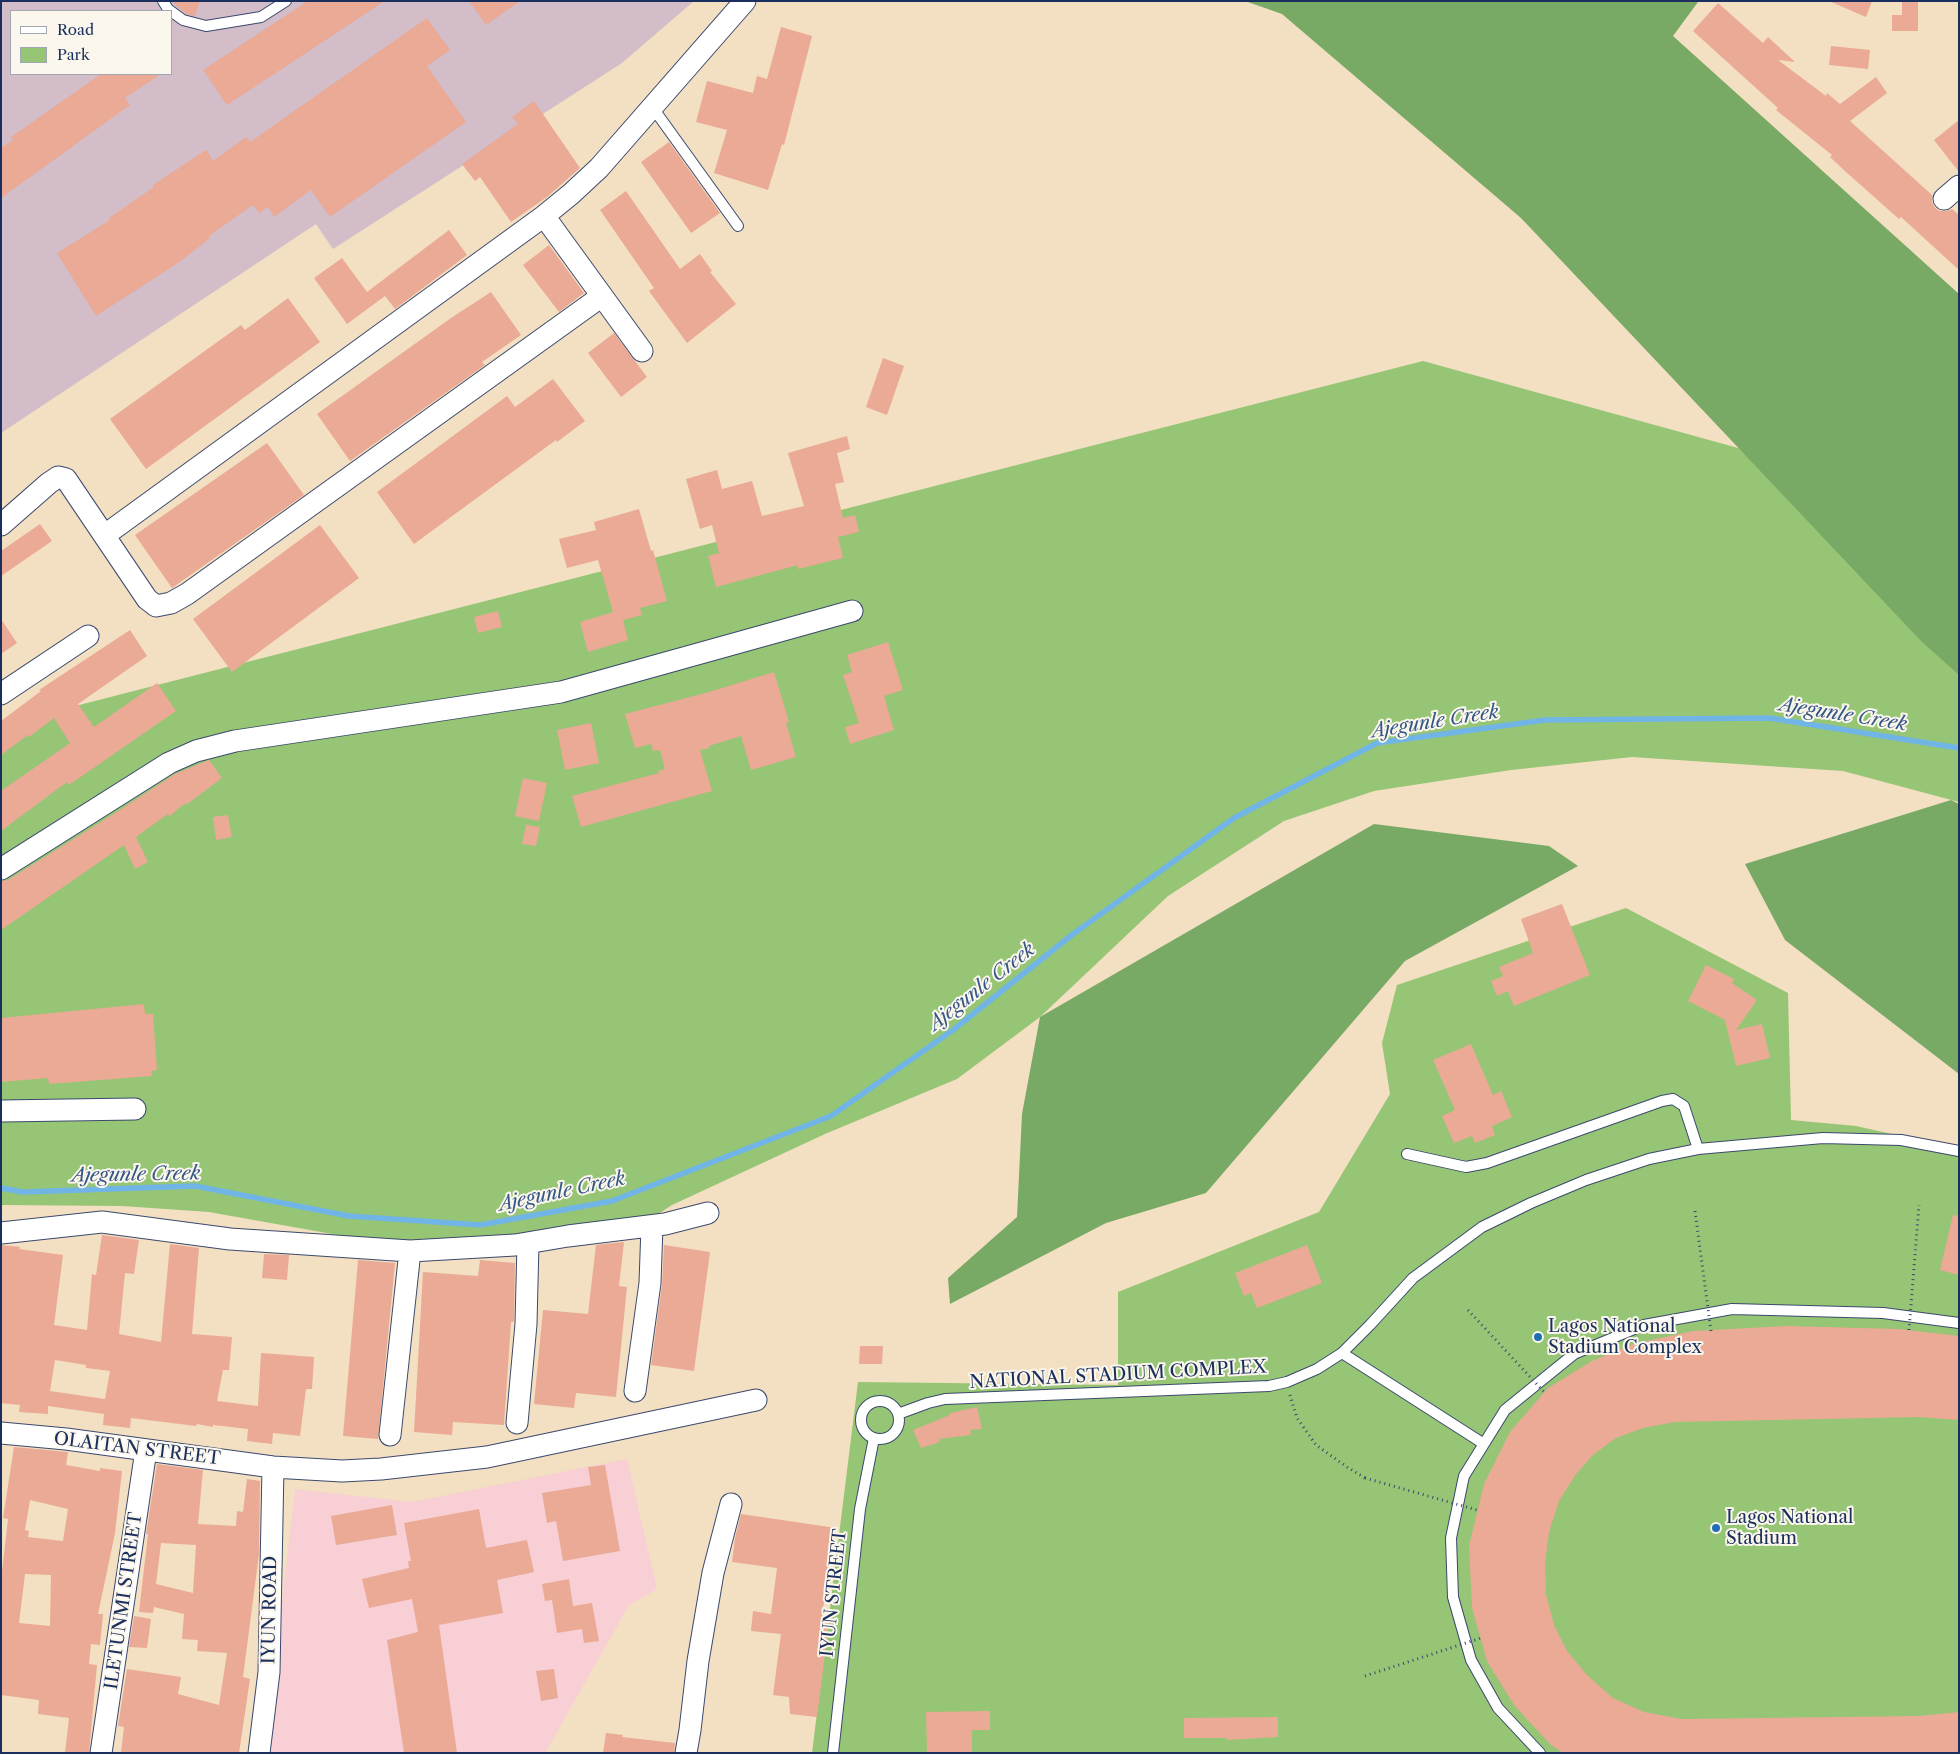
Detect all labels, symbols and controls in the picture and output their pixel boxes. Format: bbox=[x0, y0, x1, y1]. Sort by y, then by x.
legend bbox=[10, 10, 172, 75]
text: Road bbox=[57, 20, 94, 39]
text: Park bbox=[57, 45, 90, 64]
water label: Ajegunle Creek bbox=[1778, 694, 1908, 736]
water label: Ajegunle Creek bbox=[1370, 701, 1500, 743]
water label: Ajegunle Creek bbox=[924, 938, 1040, 1036]
water label: Ajegunle Creek bbox=[71, 1162, 201, 1188]
water label: Ajegunle Creek bbox=[497, 1167, 627, 1217]
place label: Lagos National Stadium Complex bbox=[1548, 1316, 1702, 1358]
marker: Lagos National Stadium Complex bbox=[1532, 1331, 1544, 1343]
street label: NATIONAL STADIUM COMPLEX bbox=[969, 1356, 1267, 1394]
street label: OLAITAN STREET bbox=[53, 1428, 221, 1470]
place label: Lagos National Stadium bbox=[1726, 1507, 1853, 1550]
street label: ILETUNMI STREET bbox=[101, 1511, 147, 1691]
marker: Lagos National Stadium bbox=[1710, 1522, 1722, 1534]
street label: IYUN STREET bbox=[817, 1528, 851, 1658]
street label: IYUN ROAD bbox=[258, 1556, 282, 1664]

